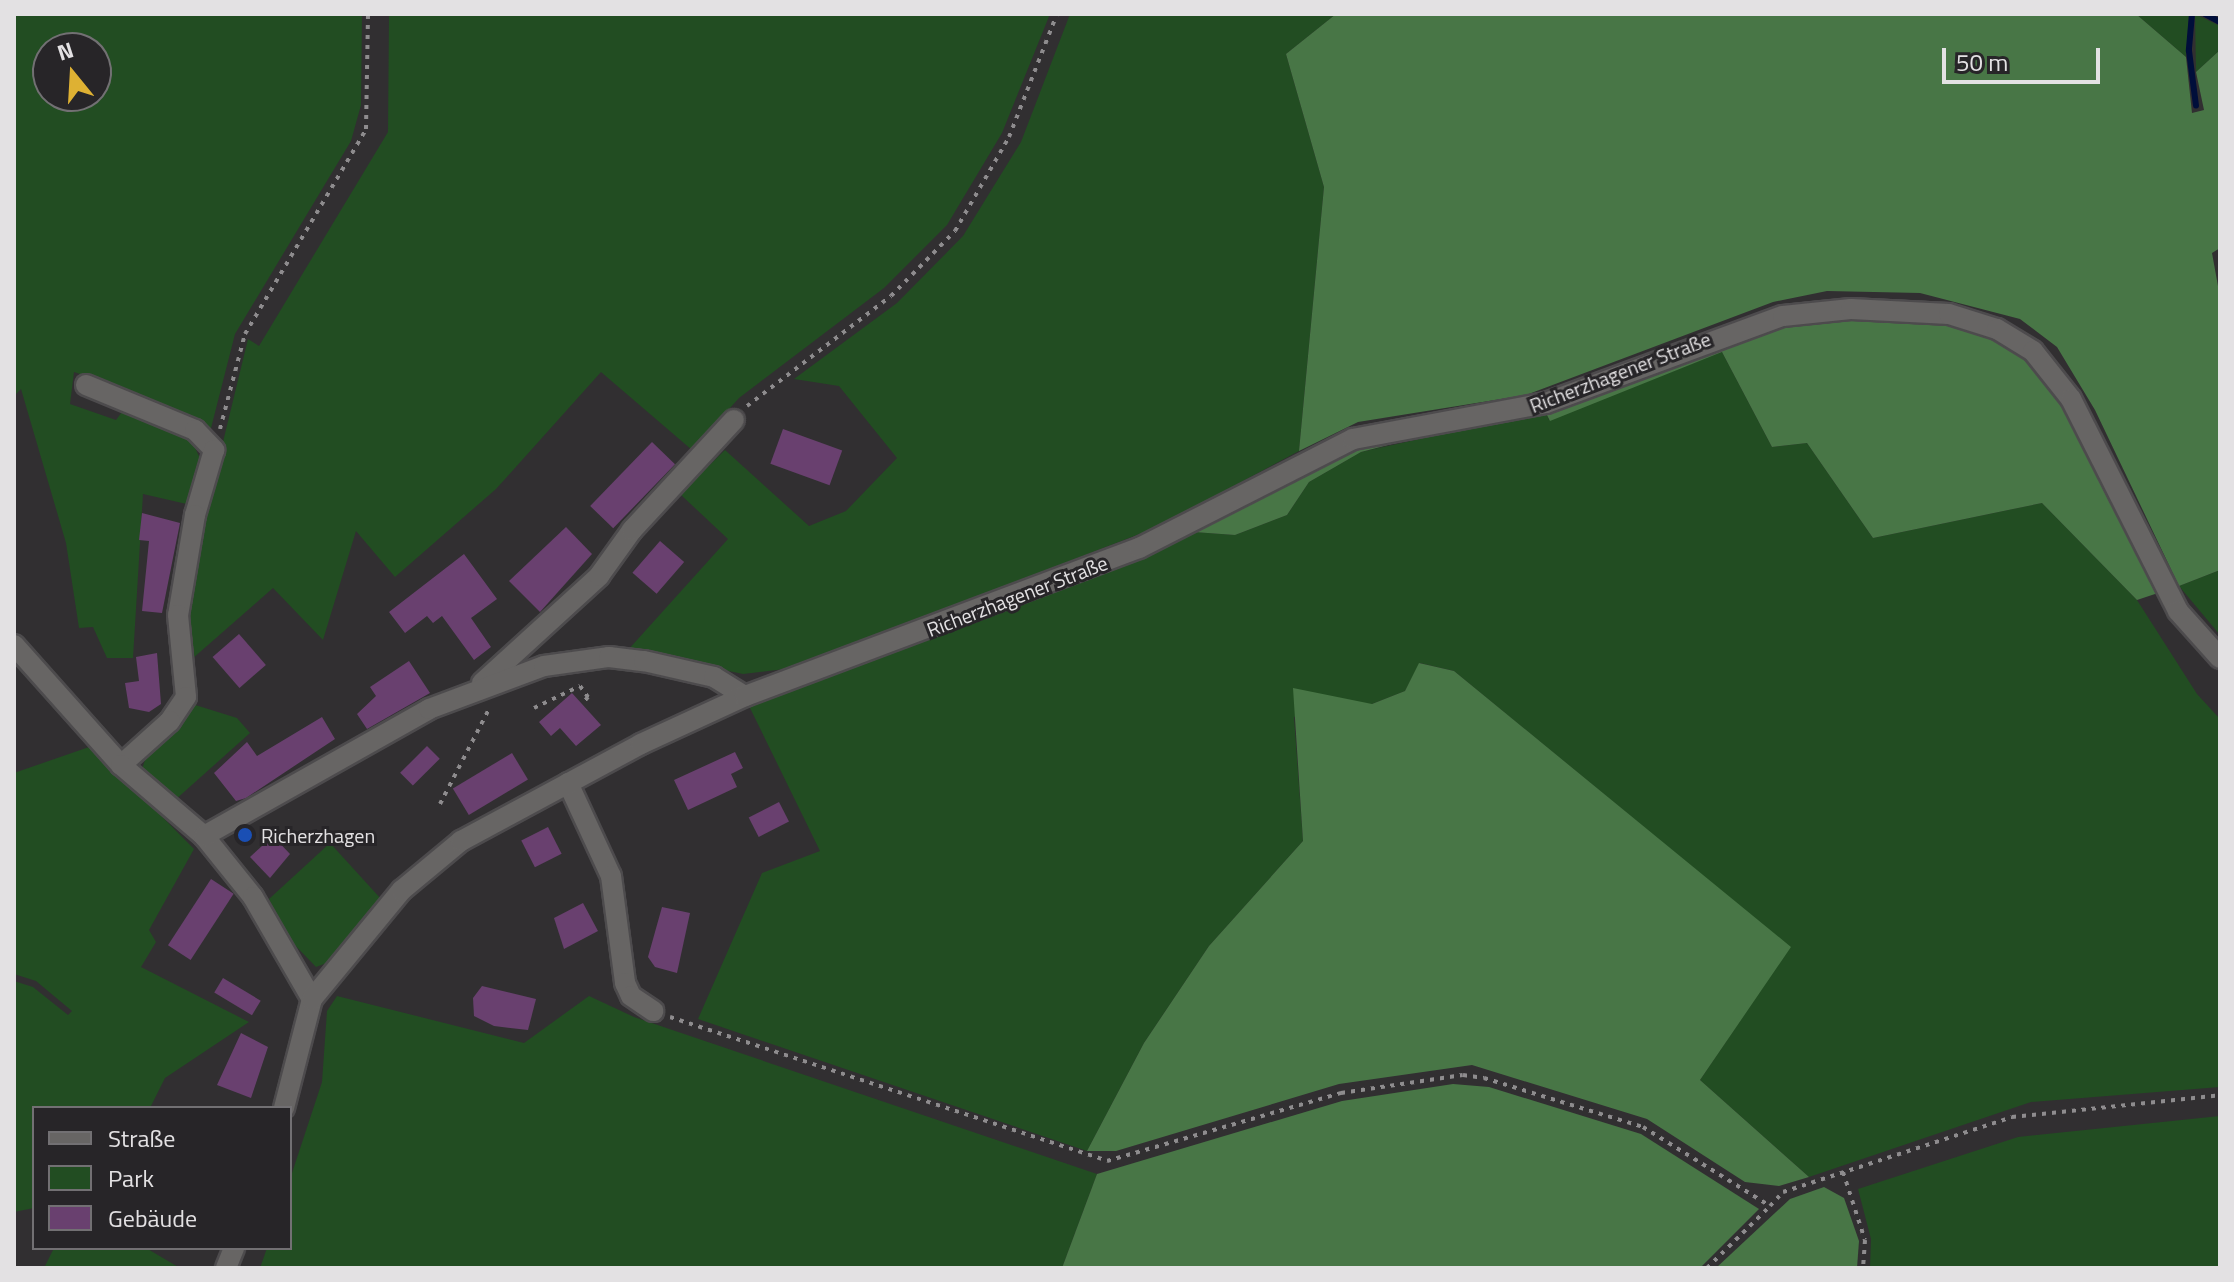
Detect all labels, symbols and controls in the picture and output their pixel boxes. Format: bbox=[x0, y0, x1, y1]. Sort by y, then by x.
north arrow bbox=[32, 32, 112, 112]
scale bar bbox=[1946, 32, 2104, 82]
text: N bbox=[53, 33, 78, 70]
text: 50 m bbox=[1956, 44, 2008, 80]
street label: Richerzhagener Straße bbox=[1526, 326, 1714, 418]
street label: Richerzhagener Straße bbox=[923, 550, 1111, 642]
place label: Richerzhagen bbox=[261, 823, 375, 847]
marker: Richerzhagen bbox=[236, 826, 254, 844]
legend bbox=[32, 1106, 292, 1250]
text: Straße bbox=[108, 1120, 175, 1156]
text: Park bbox=[108, 1160, 154, 1196]
text: Gebäude bbox=[108, 1200, 197, 1236]

